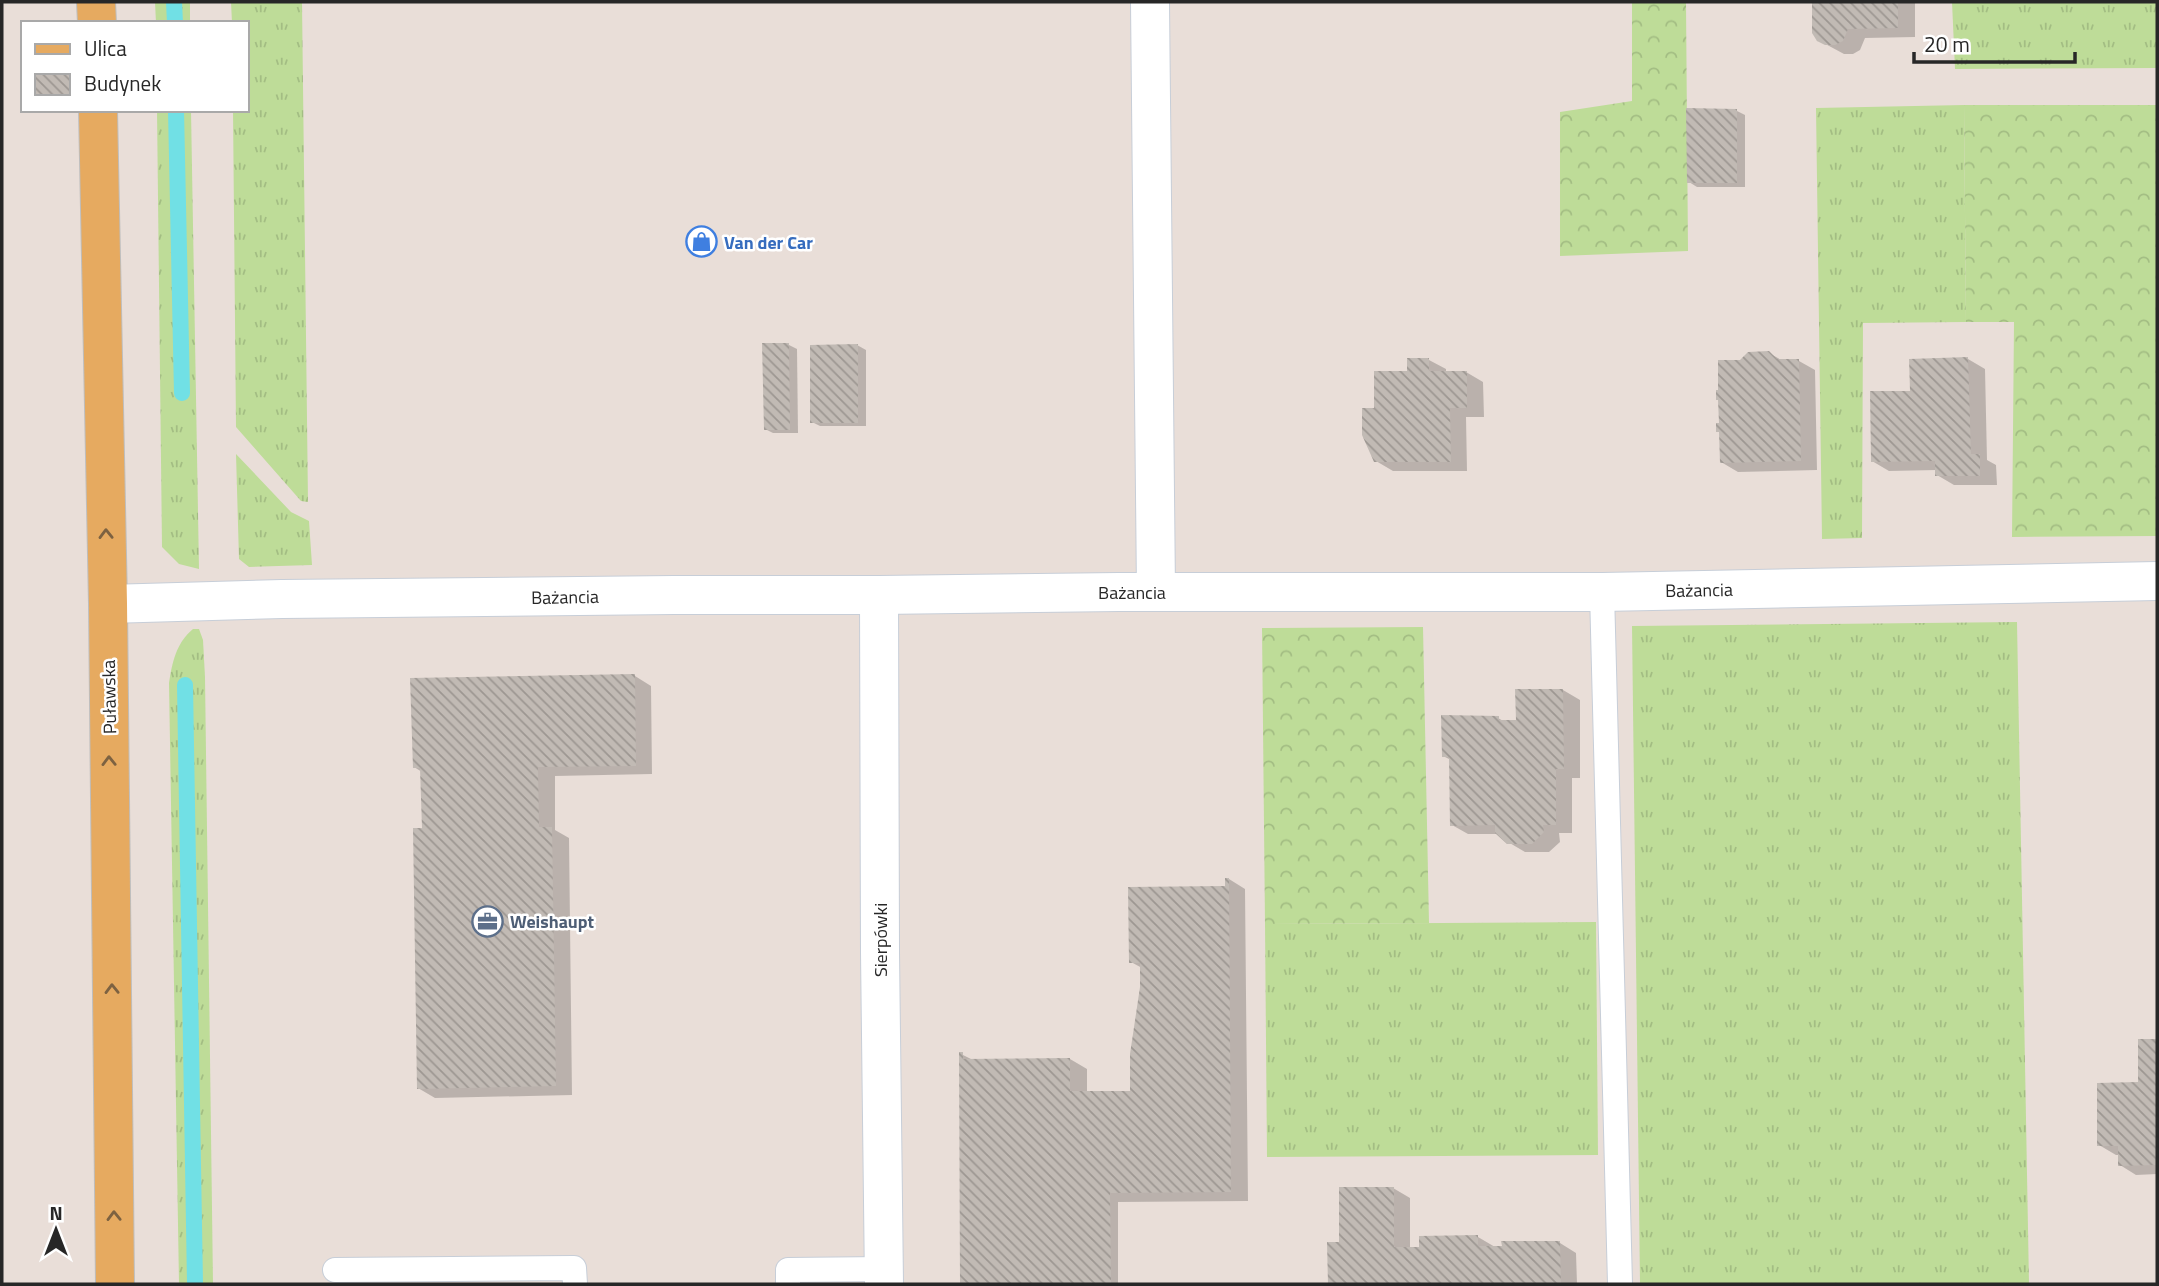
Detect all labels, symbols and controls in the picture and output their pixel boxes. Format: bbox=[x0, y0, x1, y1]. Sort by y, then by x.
legend bbox=[21, 21, 248, 112]
scale bar bbox=[1914, 21, 2075, 65]
text: 20 m bbox=[1924, 28, 1970, 60]
text: Ulica bbox=[84, 32, 127, 64]
text: Budynek bbox=[84, 67, 161, 99]
shop icon: Van der Car bbox=[684, 225, 718, 259]
place label: Van der Car bbox=[724, 229, 813, 256]
one-way arrow bbox=[99, 528, 114, 539]
street label: Bażancia bbox=[1665, 576, 1733, 604]
street label: Bażancia bbox=[1098, 579, 1166, 606]
street label: Bażancia bbox=[531, 583, 599, 611]
street label: Puławska bbox=[95, 660, 123, 734]
one-way arrow bbox=[101, 755, 117, 766]
street label: Sierpówki bbox=[867, 903, 894, 977]
office icon: Weishaupt bbox=[470, 904, 504, 938]
place label: Weishaupt bbox=[510, 908, 595, 935]
one-way arrow bbox=[104, 983, 120, 993]
north arrow bbox=[21, 1195, 91, 1265]
text: N bbox=[49, 1198, 63, 1227]
one-way arrow bbox=[106, 1210, 122, 1221]

